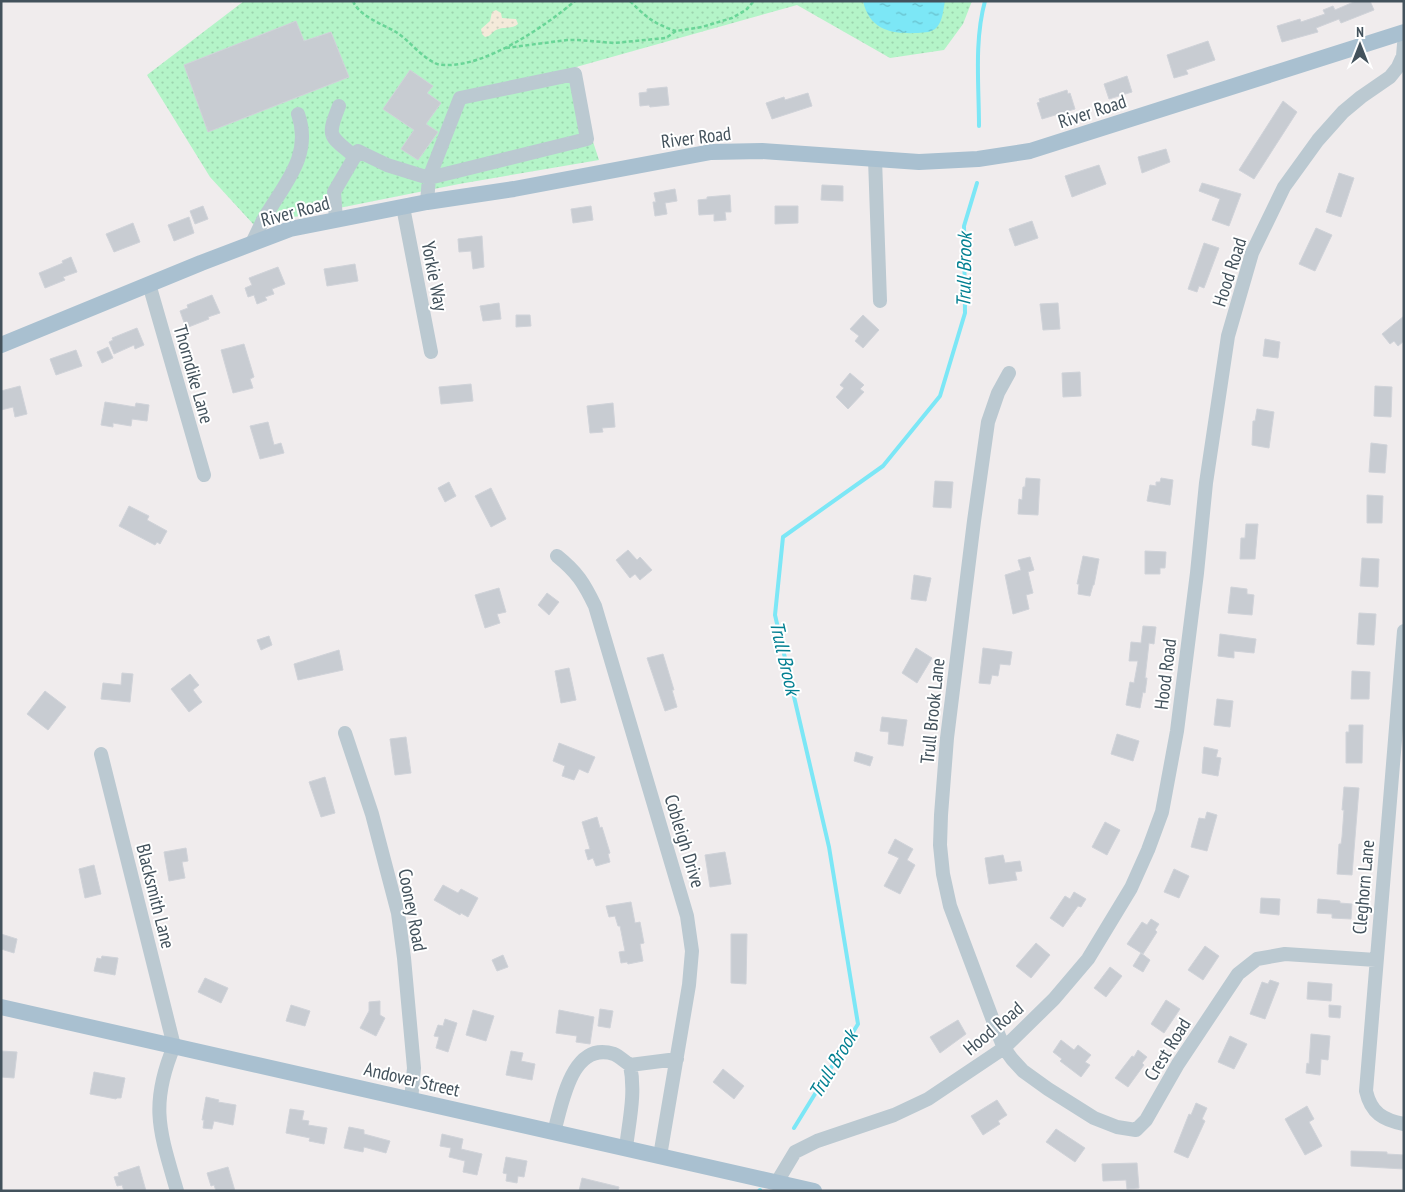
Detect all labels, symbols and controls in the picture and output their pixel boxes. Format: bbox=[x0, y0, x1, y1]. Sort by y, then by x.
north arrow bbox=[1335, 20, 1385, 70]
text: N bbox=[1356, 23, 1364, 41]
street label: River Road bbox=[1055, 89, 1129, 133]
street label: River Road bbox=[660, 121, 732, 153]
street label: River Road bbox=[258, 190, 332, 232]
water label: Trull Brook bbox=[950, 230, 978, 308]
street label: Hood Road bbox=[1207, 234, 1251, 310]
street label: Yorkie Way bbox=[416, 239, 454, 314]
street label: Thorndike Lane bbox=[168, 322, 220, 426]
water label: Trull Brook bbox=[764, 619, 807, 700]
street label: Hood Road bbox=[1149, 637, 1181, 711]
street label: Trull Brook Lane bbox=[915, 657, 949, 765]
street label: Cobleigh Drive bbox=[659, 792, 711, 891]
street label: Cleghorn Lane bbox=[1347, 839, 1379, 935]
street label: Blacksmith Lane bbox=[131, 841, 181, 951]
street label: Cooney Road bbox=[393, 867, 433, 953]
street label: Hood Road bbox=[958, 996, 1028, 1060]
street label: Crest Road bbox=[1138, 1013, 1196, 1085]
water label: Trull Brook bbox=[803, 1023, 865, 1103]
street label: Andover Street bbox=[362, 1056, 463, 1102]

